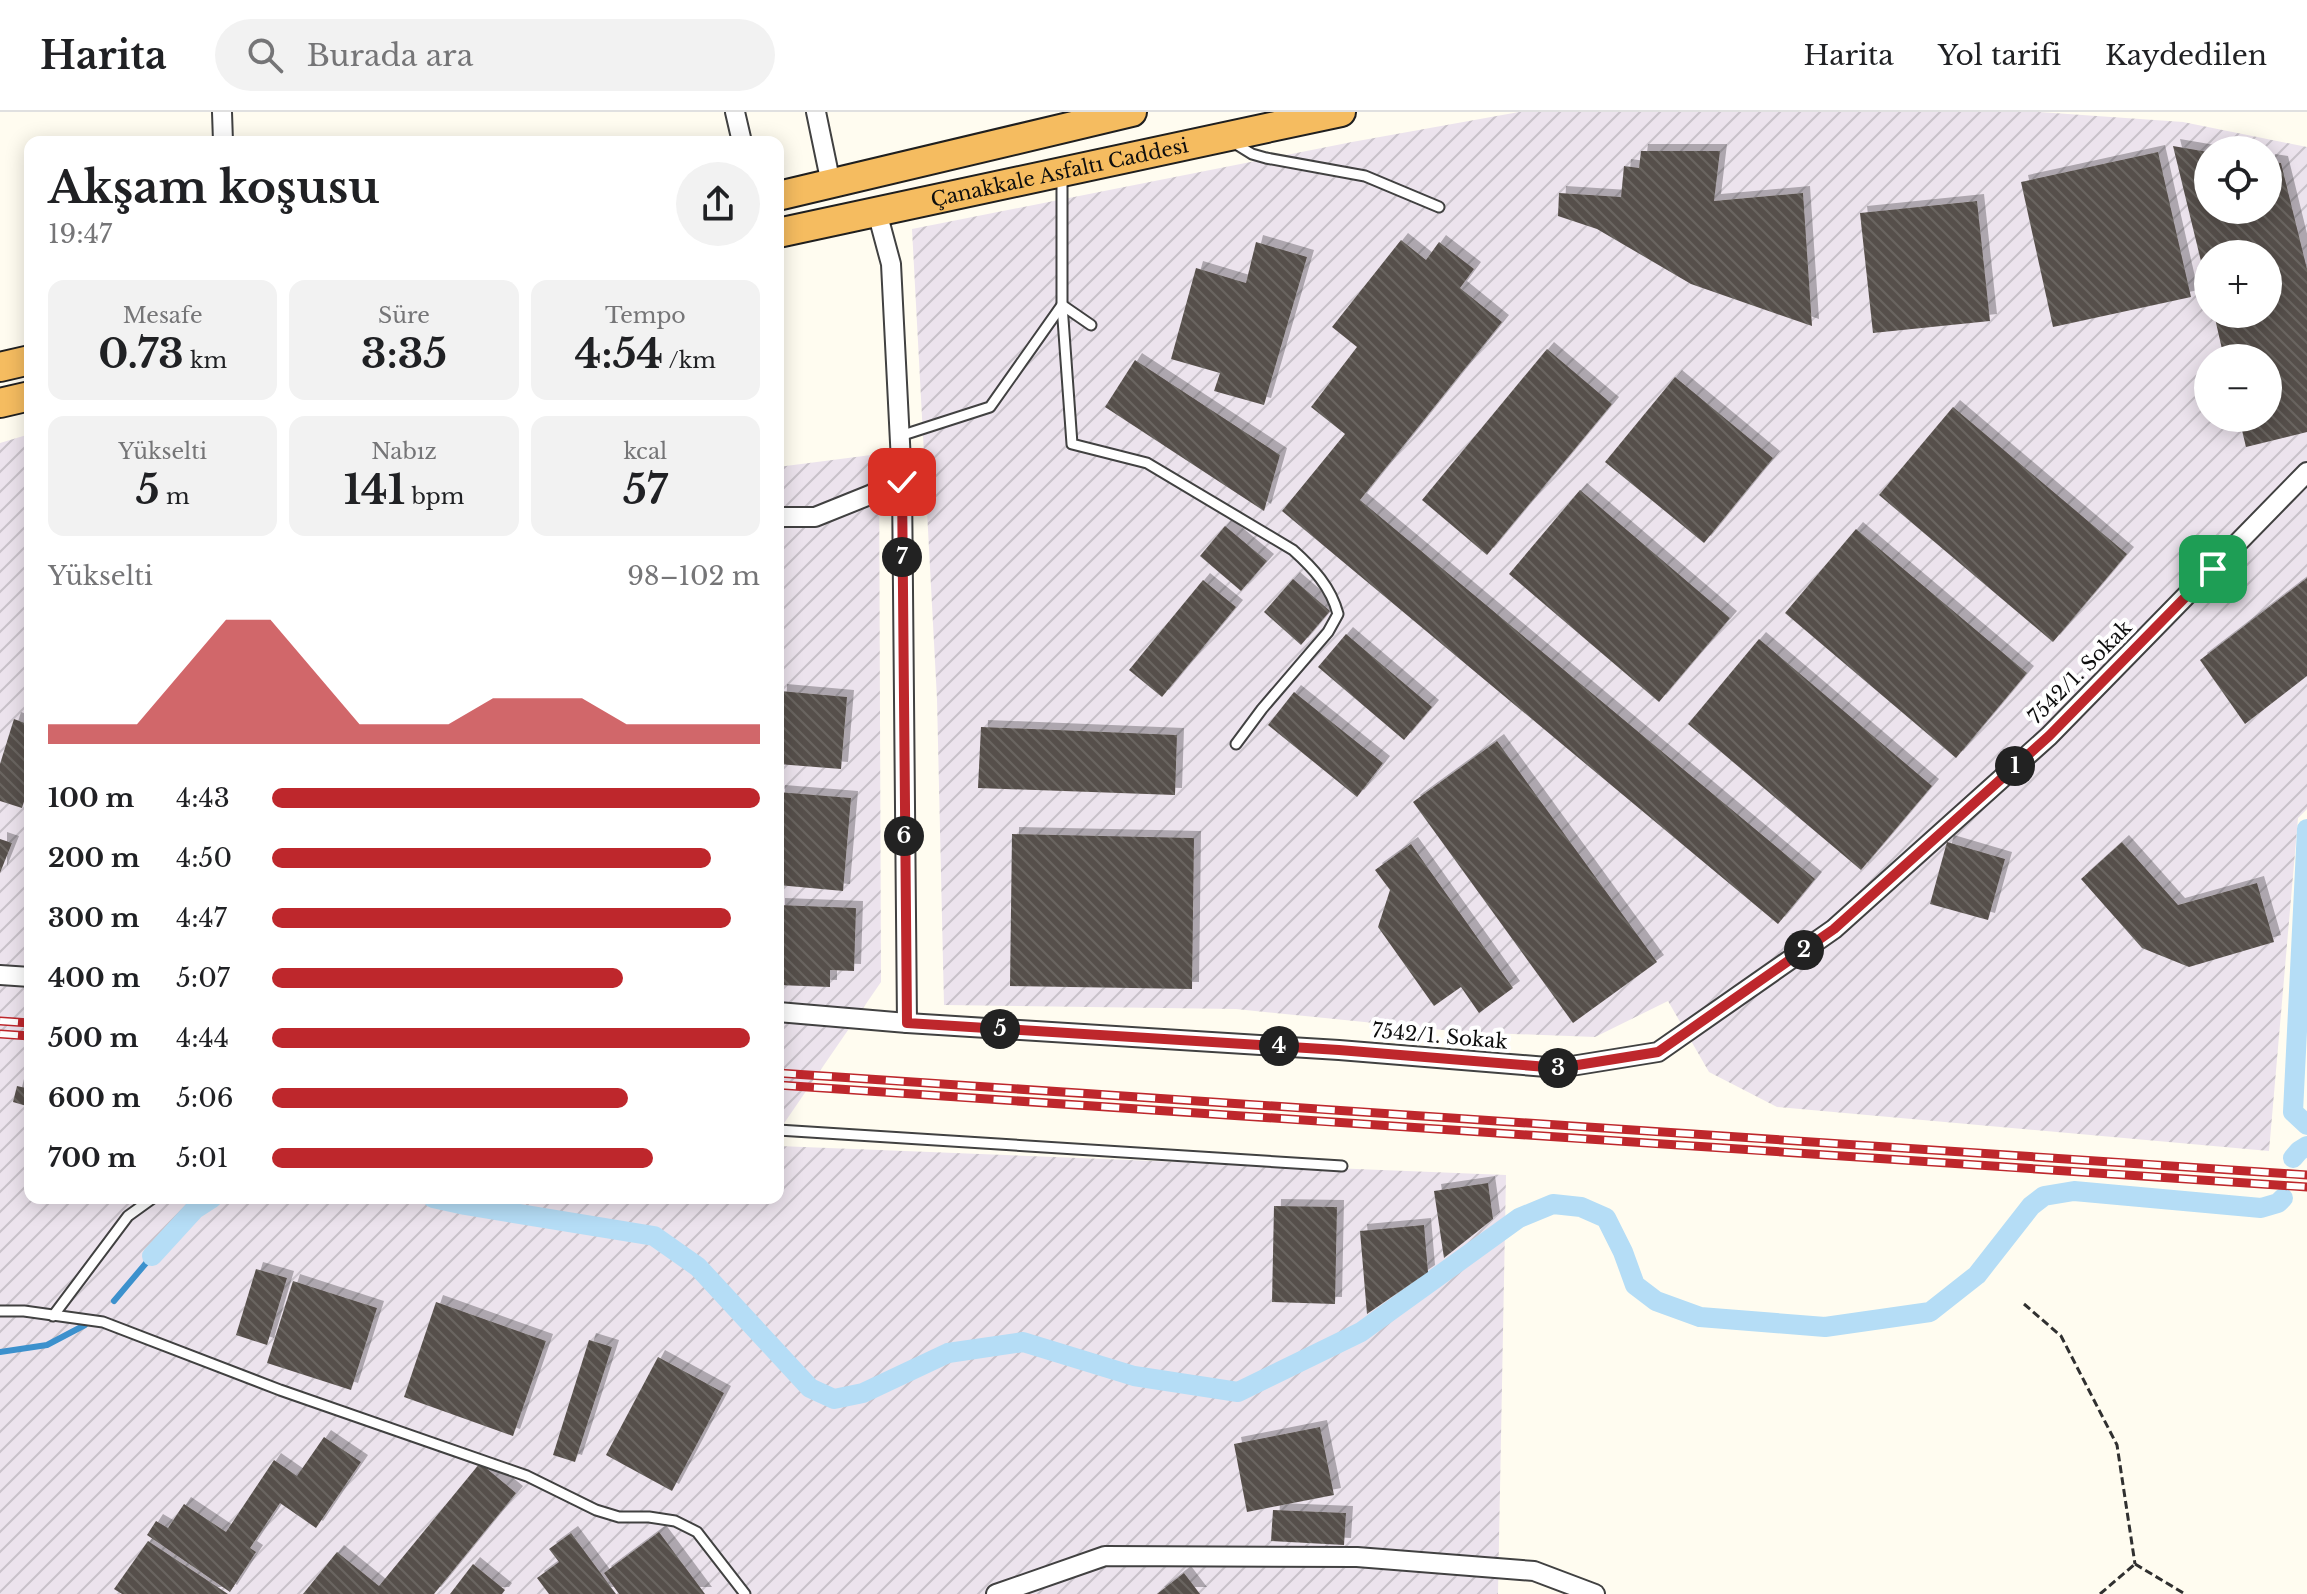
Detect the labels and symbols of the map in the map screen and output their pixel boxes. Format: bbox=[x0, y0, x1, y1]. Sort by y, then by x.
street label: Çanakkale Asfaltı Caddesi bbox=[929, 133, 1191, 212]
pin bbox=[868, 448, 936, 516]
pin bbox=[2179, 535, 2247, 603]
pin: 7 bbox=[882, 537, 922, 577]
street label: 7542/1. Sokak bbox=[2023, 615, 2137, 729]
pin: 1 bbox=[1995, 746, 2035, 786]
pin: 6 bbox=[884, 816, 924, 856]
pin: 2 bbox=[1784, 930, 1824, 970]
pin: 5 bbox=[980, 1009, 1020, 1049]
street label: 7542/1. Sokak bbox=[1371, 1018, 1509, 1054]
pin: 4 bbox=[1259, 1026, 1299, 1066]
pin: 3 bbox=[1538, 1048, 1578, 1088]

